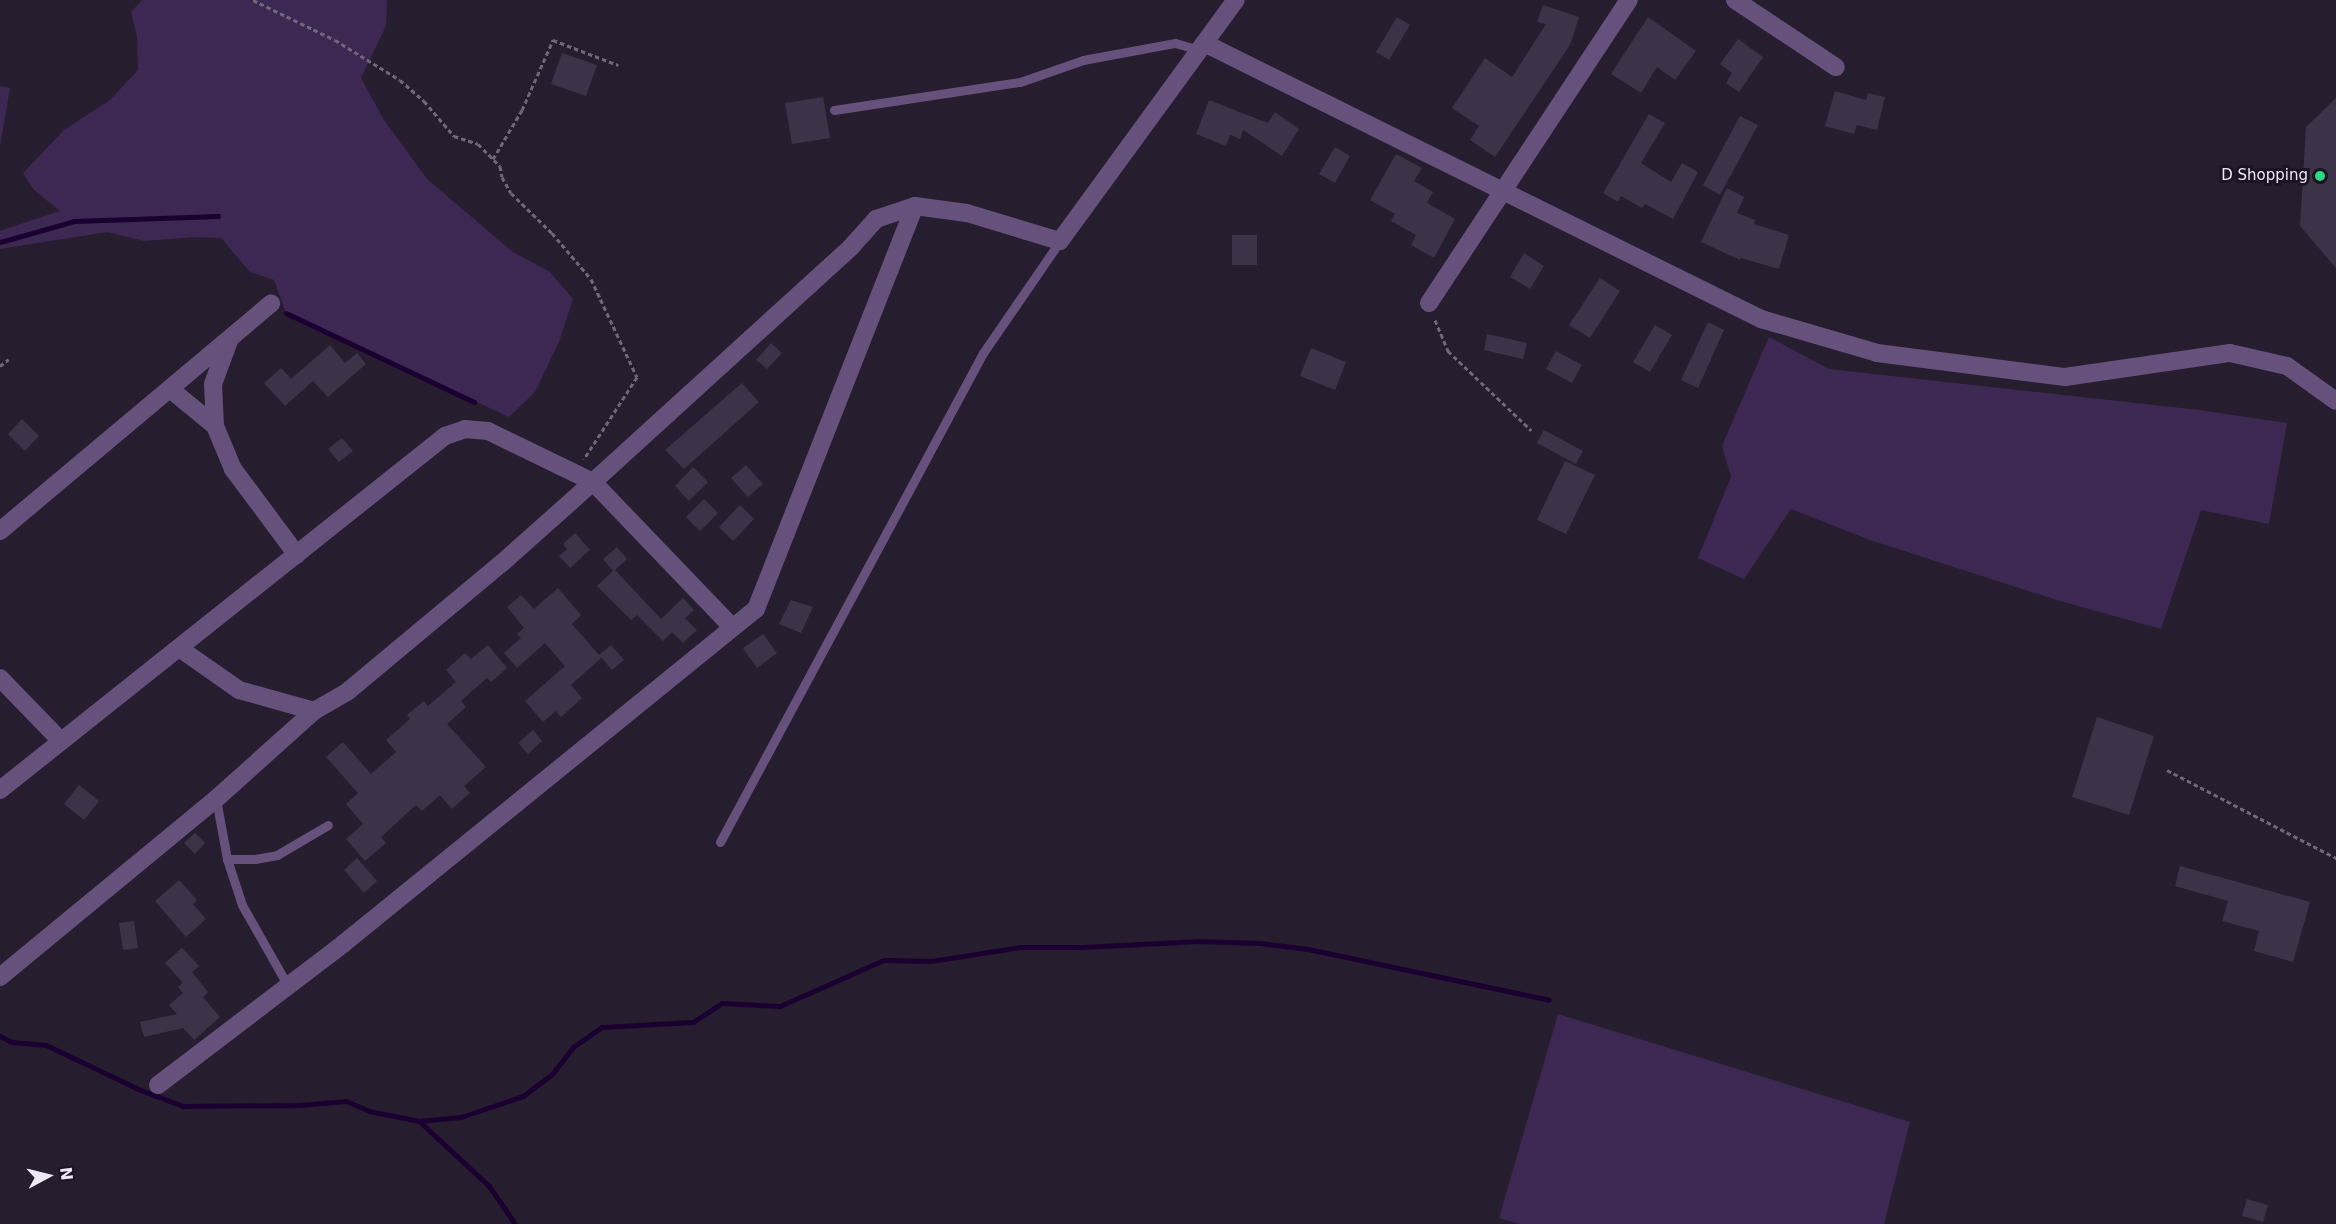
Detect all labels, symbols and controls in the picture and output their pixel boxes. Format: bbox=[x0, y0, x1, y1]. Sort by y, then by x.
place label: D Shopping bbox=[2221, 167, 2308, 185]
marker: D Shopping bbox=[2313, 169, 2327, 183]
north arrow bbox=[18, 1146, 78, 1206]
text: N bbox=[56, 1166, 77, 1182]

